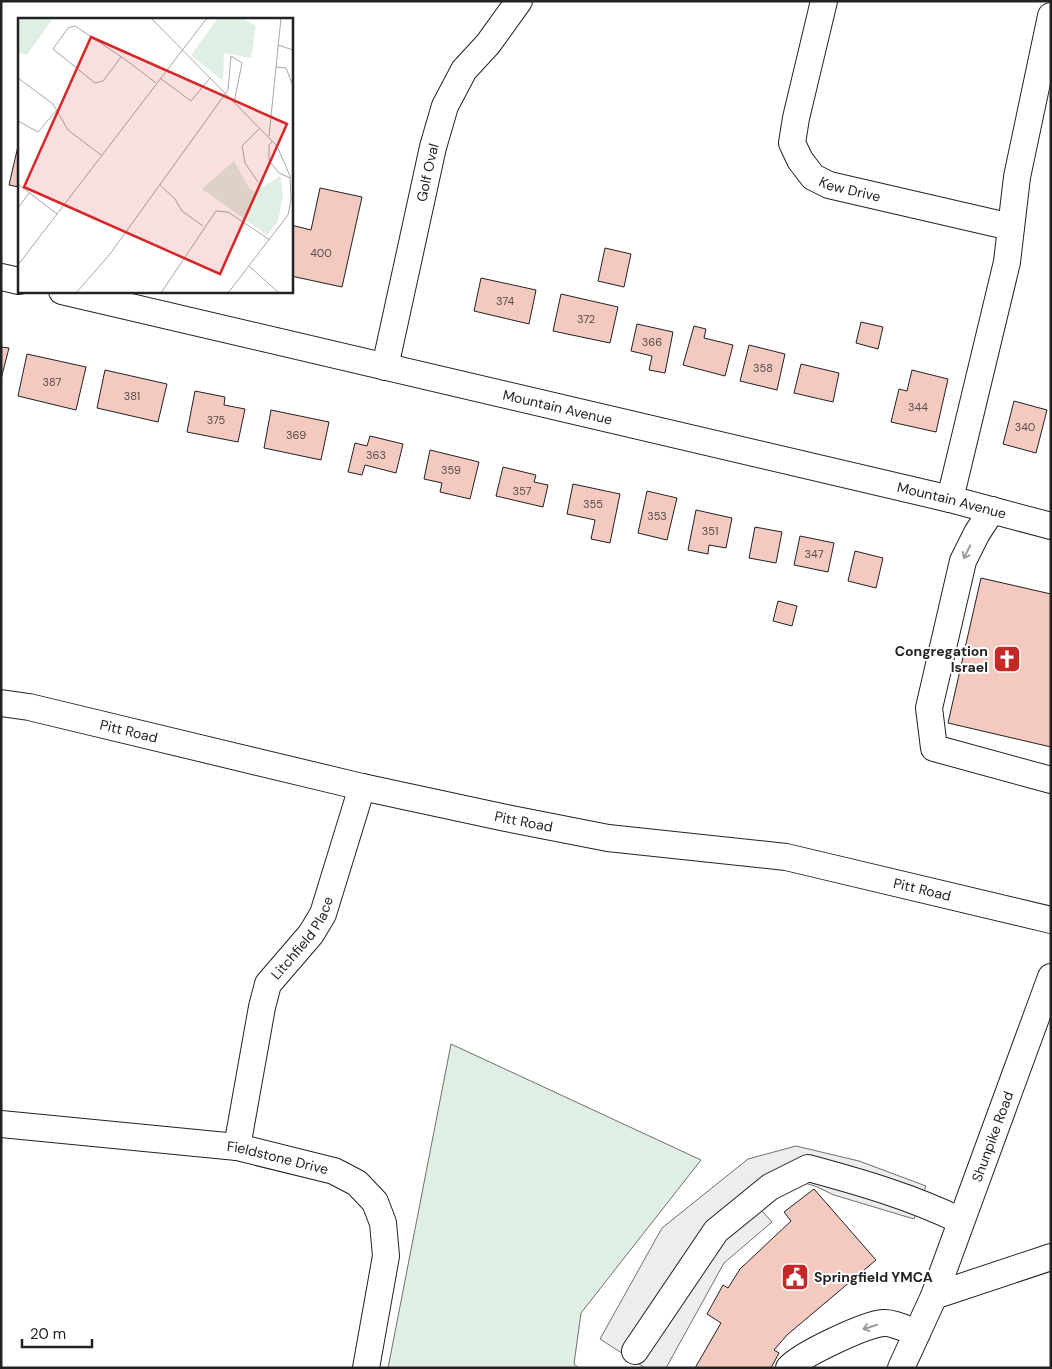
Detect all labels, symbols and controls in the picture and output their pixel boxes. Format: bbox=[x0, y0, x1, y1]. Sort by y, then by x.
inset map bbox=[18, 18, 292, 292]
street label: Golf Oval bbox=[412, 141, 443, 203]
street label: Kew Drive bbox=[816, 172, 883, 206]
house number: 400 bbox=[310, 246, 332, 260]
house number: 374 bbox=[496, 294, 514, 308]
house number: 372 bbox=[577, 312, 595, 326]
house number: 366 bbox=[642, 335, 662, 349]
house number: 358 bbox=[753, 361, 773, 375]
house number: 387 bbox=[43, 375, 62, 389]
street label: Mountain Avenue bbox=[501, 386, 614, 429]
house number: 381 bbox=[124, 389, 140, 403]
house number: 344 bbox=[908, 400, 928, 414]
house number: 375 bbox=[207, 413, 226, 427]
house number: 340 bbox=[1015, 420, 1035, 434]
house number: 369 bbox=[286, 428, 306, 442]
house number: 363 bbox=[366, 448, 386, 462]
house number: 359 bbox=[441, 463, 461, 477]
street label: Mountain Avenue bbox=[895, 478, 1008, 523]
house number: 357 bbox=[513, 484, 532, 498]
house number: 355 bbox=[583, 497, 603, 511]
house number: 353 bbox=[647, 509, 667, 523]
house number: 351 bbox=[702, 524, 718, 538]
one-way arrow bbox=[962, 545, 972, 560]
house number: 347 bbox=[804, 547, 824, 561]
place label: Congregation Israel bbox=[895, 642, 988, 676]
church icon: Congregation Israel bbox=[992, 644, 1022, 674]
street label: Pitt Road bbox=[98, 715, 160, 747]
street label: Pitt Road bbox=[493, 807, 554, 836]
street label: Pitt Road bbox=[891, 874, 953, 905]
street label: Litchfield Place bbox=[267, 894, 337, 983]
street label: Shunpike Road bbox=[968, 1089, 1017, 1184]
street label: Fieldstone Drive bbox=[226, 1137, 330, 1178]
public building icon: Springfield YMCA bbox=[780, 1262, 810, 1292]
place label: Springfield YMCA bbox=[814, 1268, 933, 1286]
scale bar bbox=[22, 1316, 92, 1348]
one-way arrow bbox=[863, 1323, 879, 1332]
text: 20 m bbox=[30, 1324, 66, 1344]

